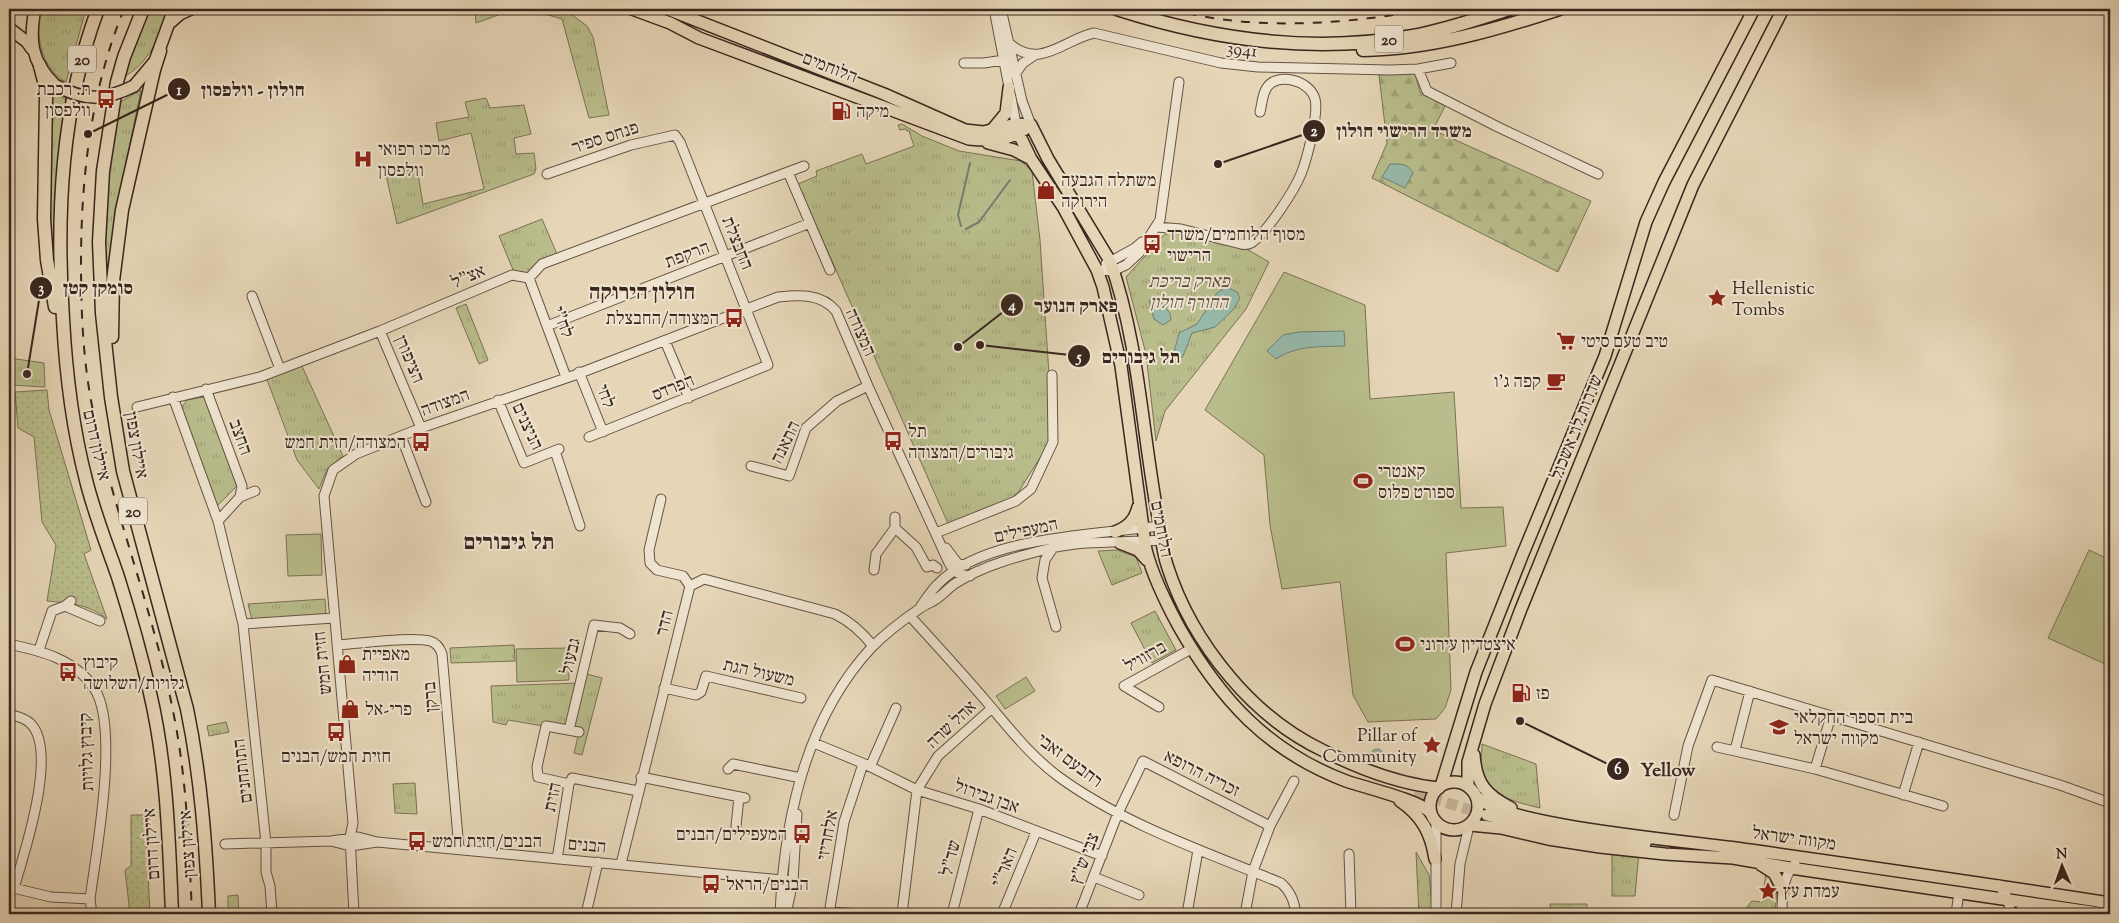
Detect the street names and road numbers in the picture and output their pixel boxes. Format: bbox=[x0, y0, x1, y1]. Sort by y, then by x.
road number: 20 bbox=[1375, 26, 1403, 52]
street label: 3941 bbox=[1225, 36, 1259, 66]
road number: 20 bbox=[68, 46, 96, 72]
street label: הלוחמים bbox=[798, 46, 861, 91]
street label: פנחס ספיר bbox=[569, 116, 643, 162]
street label: החבצלת bbox=[714, 213, 759, 274]
street label: הרקפת bbox=[661, 235, 714, 276]
street label: אצ"ל bbox=[448, 259, 490, 297]
street label: לח"י bbox=[543, 303, 579, 342]
street label: המצודה bbox=[837, 305, 881, 361]
street label: הציפורן bbox=[386, 332, 430, 388]
street label: הפרדס bbox=[649, 369, 699, 409]
street label: שדרות לוי אשכול bbox=[1545, 371, 1611, 484]
street label: לחי bbox=[588, 381, 620, 412]
street label: המצודה bbox=[418, 383, 474, 425]
street label: הניצנים bbox=[504, 399, 548, 455]
street label: איילון דרום bbox=[74, 407, 116, 483]
street label: איילון צפון bbox=[116, 410, 154, 481]
street label: החצב bbox=[221, 416, 258, 459]
street label: התאנה bbox=[765, 417, 808, 469]
road number: 20 bbox=[119, 498, 147, 524]
street label: הלוחמים bbox=[1142, 499, 1178, 560]
street label: המעפילים bbox=[992, 513, 1061, 551]
street label: הדר bbox=[650, 608, 682, 639]
street label: חזית חמש bbox=[308, 630, 340, 696]
street label: גבעול bbox=[555, 635, 589, 677]
street label: ברזוויל bbox=[1120, 635, 1172, 680]
street label: משעול הגת bbox=[720, 653, 797, 695]
street label: ברקן bbox=[418, 680, 446, 713]
street label: אהל שרה bbox=[921, 695, 983, 756]
street label: קיבוץ גלויות bbox=[74, 712, 102, 792]
street label: רחבעם זאבי bbox=[1030, 728, 1107, 795]
street label: התותחנים bbox=[227, 737, 261, 805]
street label: זכריה הרופא bbox=[1159, 745, 1243, 805]
street label: אבן גבירול bbox=[950, 774, 1023, 822]
street label: הזית bbox=[538, 780, 570, 814]
street label: איילון דרום bbox=[138, 807, 168, 881]
street label: אלחריזי bbox=[811, 808, 847, 863]
street label: איילון צפון bbox=[174, 809, 204, 879]
street label: מקווה ישראל bbox=[1750, 821, 1838, 859]
street label: צבי ש"ץ bbox=[1064, 829, 1108, 888]
street label: הבנים bbox=[566, 832, 607, 862]
street label: שד"ל bbox=[935, 838, 969, 879]
street label: האר"י bbox=[986, 844, 1026, 892]

